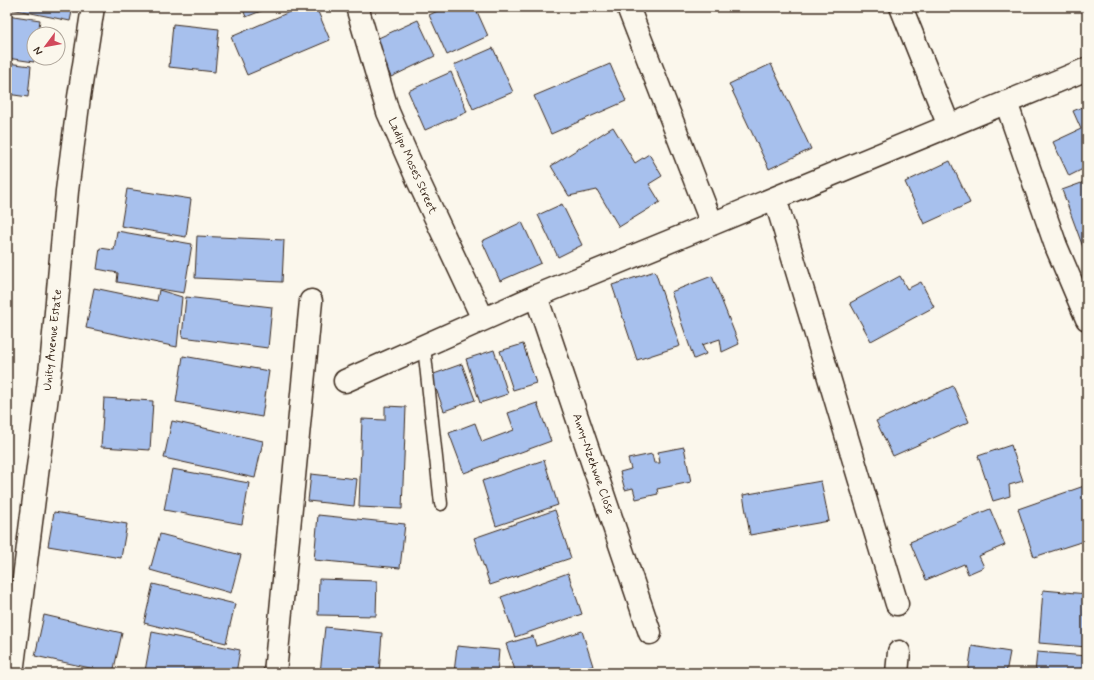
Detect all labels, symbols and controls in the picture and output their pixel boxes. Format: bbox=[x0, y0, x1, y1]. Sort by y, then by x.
north arrow bbox=[26, 26, 66, 66]
text: N bbox=[30, 44, 46, 58]
street label: Ladipo Moses Street bbox=[384, 115, 440, 217]
street label: Unity Avenue Estate bbox=[40, 288, 66, 392]
street label: Anny-Nzekwue Close bbox=[568, 411, 618, 517]

